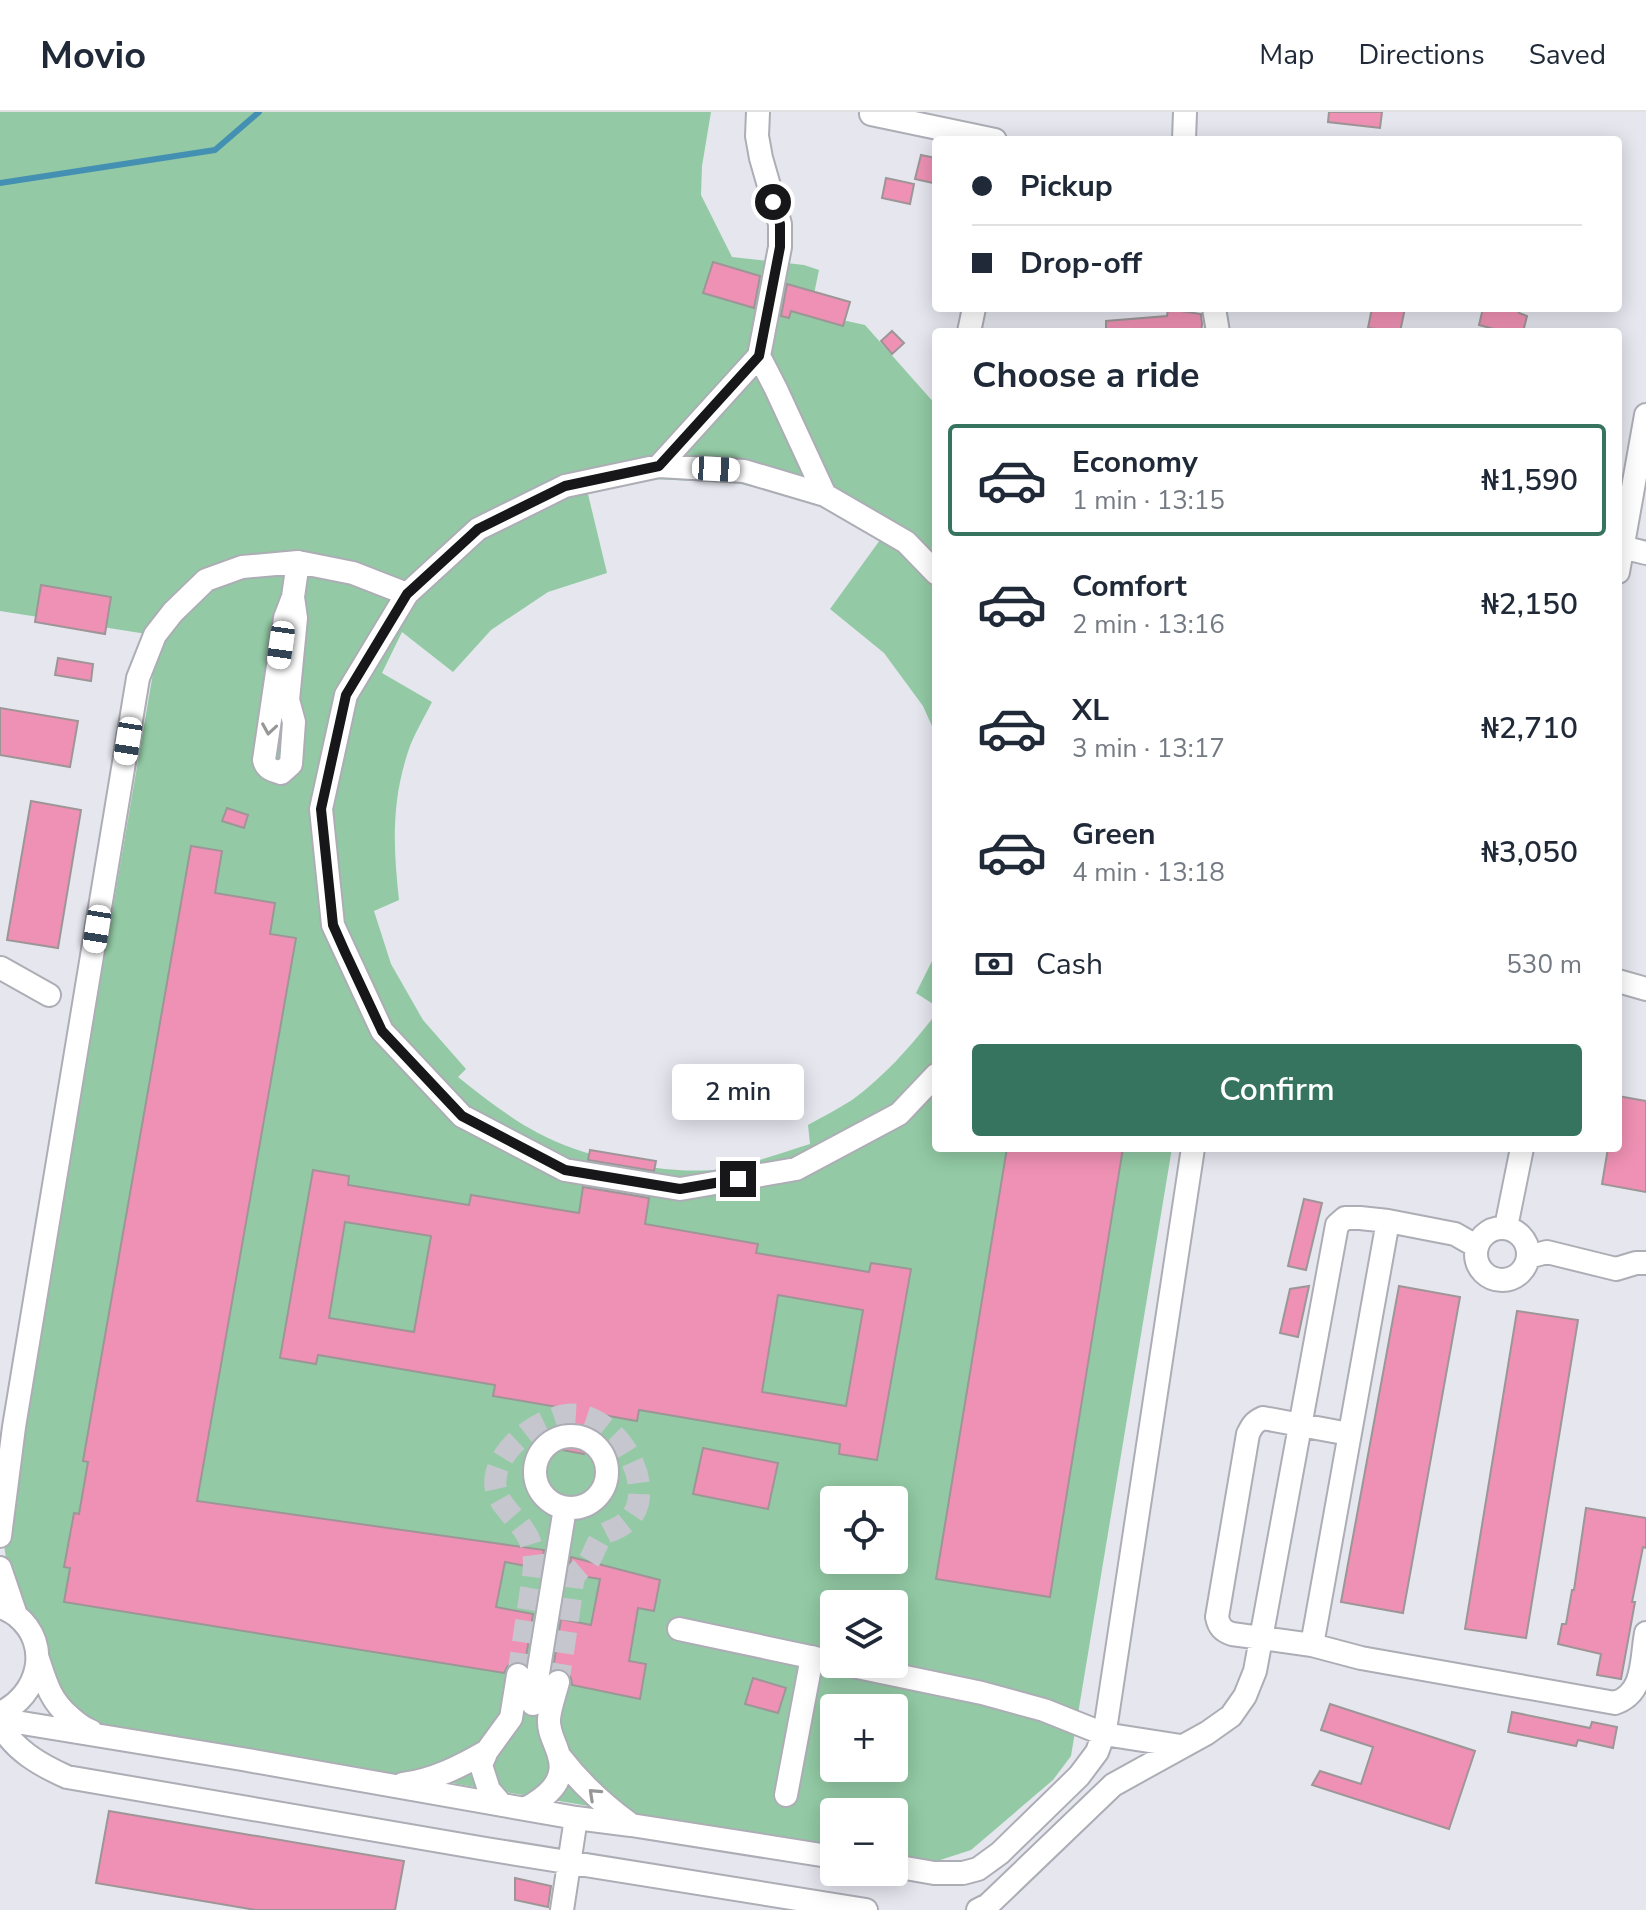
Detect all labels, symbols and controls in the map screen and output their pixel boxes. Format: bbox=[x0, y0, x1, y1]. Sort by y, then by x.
text: Movio bbox=[40, 30, 146, 81]
text: Map bbox=[1259, 36, 1314, 74]
text: Directions bbox=[1358, 36, 1485, 74]
text: Saved bbox=[1529, 36, 1606, 74]
text: Pickup bbox=[1020, 166, 1113, 207]
route start bbox=[755, 184, 791, 220]
text: Drop-off bbox=[1020, 243, 1142, 284]
text: Choose a ride bbox=[972, 351, 1200, 400]
text: Economy bbox=[1072, 442, 1198, 483]
icon: car bbox=[976, 444, 1048, 516]
car bbox=[691, 456, 741, 482]
text: ₦1,590 bbox=[1481, 460, 1578, 501]
text: 1 min · 13:15 bbox=[1072, 483, 1225, 518]
text: Comfort bbox=[1072, 566, 1187, 607]
icon: car bbox=[976, 568, 1048, 640]
text: ₦2,150 bbox=[1481, 584, 1578, 625]
text: 2 min · 13:16 bbox=[1072, 607, 1225, 642]
car bbox=[266, 620, 296, 670]
text: XL bbox=[1072, 690, 1109, 731]
icon: car bbox=[976, 692, 1048, 764]
text: ₦2,710 bbox=[1481, 708, 1578, 749]
car bbox=[112, 715, 144, 767]
one-way arrow bbox=[261, 722, 278, 736]
text: 3 min · 13:17 bbox=[1072, 731, 1225, 766]
text: Green bbox=[1072, 814, 1156, 855]
icon: car bbox=[976, 816, 1048, 888]
text: ₦3,050 bbox=[1481, 832, 1578, 873]
text: 4 min · 13:18 bbox=[1072, 855, 1225, 890]
car bbox=[81, 903, 113, 955]
icon: cash bbox=[972, 942, 1016, 986]
text: Cash bbox=[1036, 944, 1103, 985]
text: 530 m bbox=[1506, 947, 1582, 982]
button: Confirm bbox=[972, 1044, 1582, 1136]
callout: 2 min bbox=[672, 1063, 804, 1119]
text: 2 min bbox=[705, 1074, 771, 1109]
route end bbox=[720, 1161, 756, 1197]
map controls bbox=[820, 1486, 908, 1886]
button: locate bbox=[820, 1486, 908, 1574]
button: layers bbox=[820, 1590, 908, 1678]
button: + bbox=[820, 1694, 908, 1782]
one-way arrow bbox=[588, 1790, 603, 1804]
button: − bbox=[820, 1798, 908, 1886]

